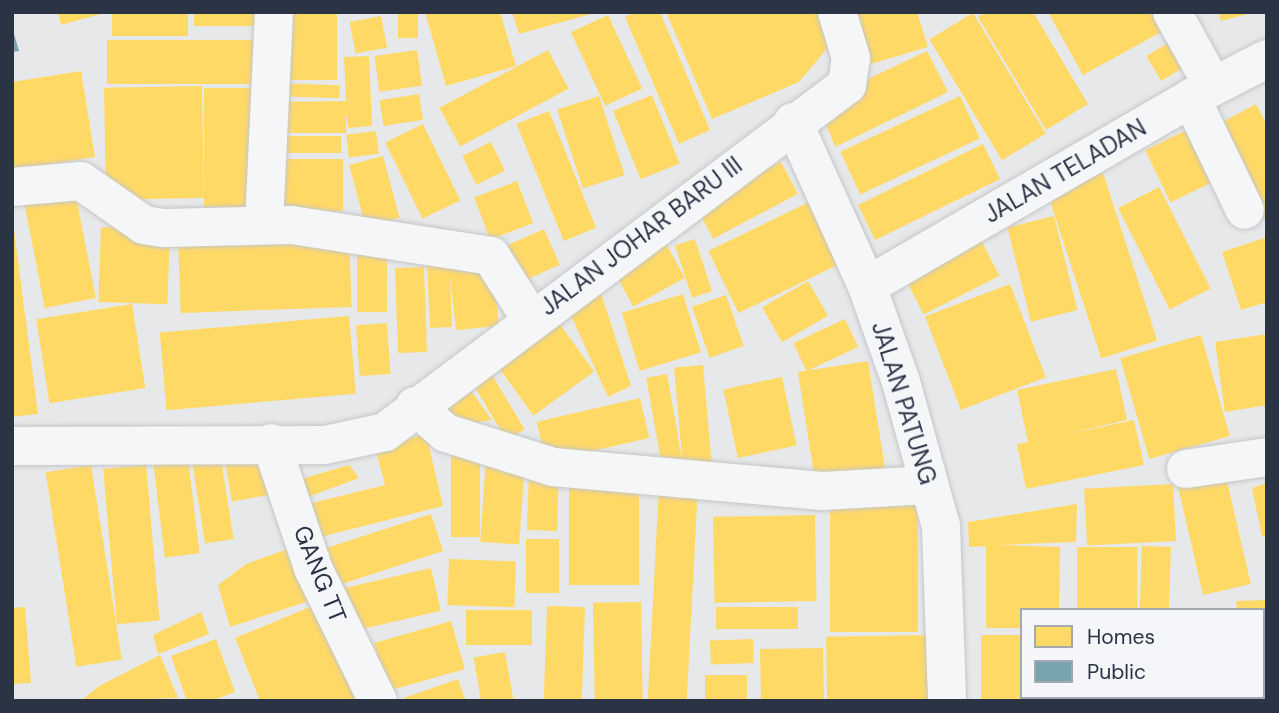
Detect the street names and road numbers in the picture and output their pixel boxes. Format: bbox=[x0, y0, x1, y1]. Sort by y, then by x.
street label: JALAN TELADAN bbox=[979, 113, 1151, 229]
street label: JALAN JOHAR BARU III bbox=[534, 151, 748, 321]
street label: JALAN PATUNG bbox=[866, 318, 942, 488]
street label: GANG TT bbox=[288, 521, 352, 627]

